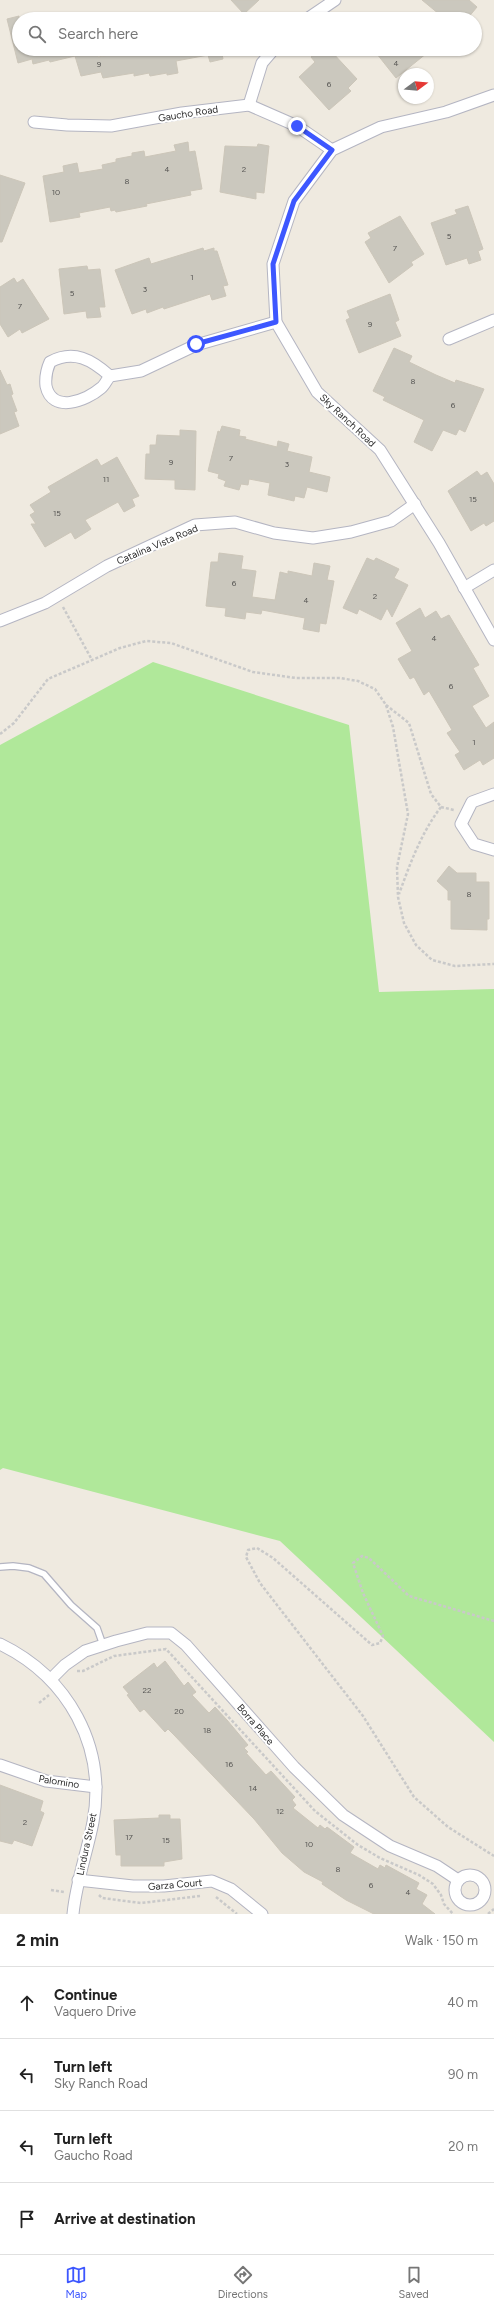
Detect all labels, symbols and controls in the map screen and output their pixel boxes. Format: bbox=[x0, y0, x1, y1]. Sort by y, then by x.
search box bbox=[12, 12, 482, 56]
icon: search bbox=[26, 23, 48, 45]
text: Search here bbox=[58, 25, 138, 43]
house number: 4 bbox=[394, 58, 399, 68]
house number: 9 bbox=[97, 59, 102, 69]
north arrow bbox=[398, 68, 434, 104]
house number: 6 bbox=[327, 79, 332, 89]
street label: Gaucho Road bbox=[157, 102, 219, 125]
route end bbox=[288, 117, 306, 135]
house number: 4 bbox=[165, 164, 170, 174]
house number: 2 bbox=[242, 164, 246, 174]
house number: 8 bbox=[125, 176, 130, 186]
house number: 10 bbox=[52, 187, 60, 197]
house number: 5 bbox=[447, 231, 452, 241]
house number: 7 bbox=[393, 243, 398, 253]
house number: 1 bbox=[190, 272, 194, 282]
house number: 3 bbox=[143, 284, 147, 294]
house number: 5 bbox=[70, 288, 75, 298]
house number: 7 bbox=[18, 301, 23, 311]
house number: 9 bbox=[368, 319, 373, 329]
route start bbox=[187, 335, 205, 353]
house number: 8 bbox=[411, 376, 416, 386]
street label: Sky Ranch Road bbox=[317, 391, 379, 450]
house number: 6 bbox=[451, 400, 456, 410]
house number: 7 bbox=[229, 453, 234, 463]
house number: 9 bbox=[169, 457, 174, 467]
house number: 3 bbox=[285, 459, 289, 469]
house number: 11 bbox=[103, 474, 109, 484]
house number: 15 bbox=[469, 494, 477, 504]
house number: 15 bbox=[53, 508, 61, 518]
street label: Catalina Vista Road bbox=[115, 521, 200, 567]
house number: 6 bbox=[232, 578, 237, 588]
house number: 2 bbox=[373, 591, 377, 601]
house number: 4 bbox=[304, 595, 309, 605]
house number: 4 bbox=[432, 633, 437, 643]
house number: 6 bbox=[449, 681, 454, 691]
house number: 1 bbox=[472, 737, 476, 747]
house number: 8 bbox=[467, 889, 472, 899]
house number: 22 bbox=[143, 1685, 151, 1695]
street label: Borra Place bbox=[234, 1701, 277, 1748]
house number: 20 bbox=[174, 1706, 184, 1716]
house number: 18 bbox=[203, 1725, 211, 1735]
house number: 16 bbox=[225, 1759, 233, 1769]
street label: Palomino bbox=[38, 1772, 80, 1791]
house number: 14 bbox=[249, 1783, 257, 1793]
house number: 12 bbox=[276, 1806, 284, 1816]
street label: Lindura Street bbox=[74, 1811, 99, 1877]
house number: 2 bbox=[23, 1817, 27, 1827]
house number: 17 bbox=[125, 1832, 133, 1842]
house number: 15 bbox=[162, 1835, 170, 1845]
house number: 10 bbox=[305, 1839, 313, 1849]
house number: 8 bbox=[336, 1864, 341, 1874]
street label: Garza Court bbox=[147, 1876, 203, 1893]
house number: 6 bbox=[369, 1880, 374, 1890]
house number: 4 bbox=[406, 1887, 411, 1897]
text: 2 min bbox=[16, 1930, 59, 1950]
text: Walk · 150 m bbox=[405, 1933, 478, 1948]
text: Continue bbox=[54, 1986, 117, 2004]
icon: ahead bbox=[16, 1992, 38, 2014]
text: 40 m bbox=[447, 1995, 478, 2010]
text: Vaquero Drive bbox=[54, 2004, 136, 2019]
text: Turn left bbox=[54, 2058, 112, 2076]
icon: left bbox=[16, 2064, 38, 2086]
text: 90 m bbox=[448, 2067, 478, 2082]
text: Sky Ranch Road bbox=[54, 2076, 148, 2091]
text: Turn left bbox=[54, 2130, 112, 2148]
icon: left bbox=[16, 2136, 38, 2158]
text: 20 m bbox=[448, 2139, 478, 2154]
text: Gaucho Road bbox=[54, 2148, 133, 2163]
icon: arrive bbox=[16, 2208, 38, 2230]
text: Arrive at destination bbox=[54, 2210, 195, 2228]
tab: Map bbox=[65, 2264, 87, 2301]
tab: Directions bbox=[218, 2264, 268, 2301]
tab: Saved bbox=[398, 2264, 429, 2301]

